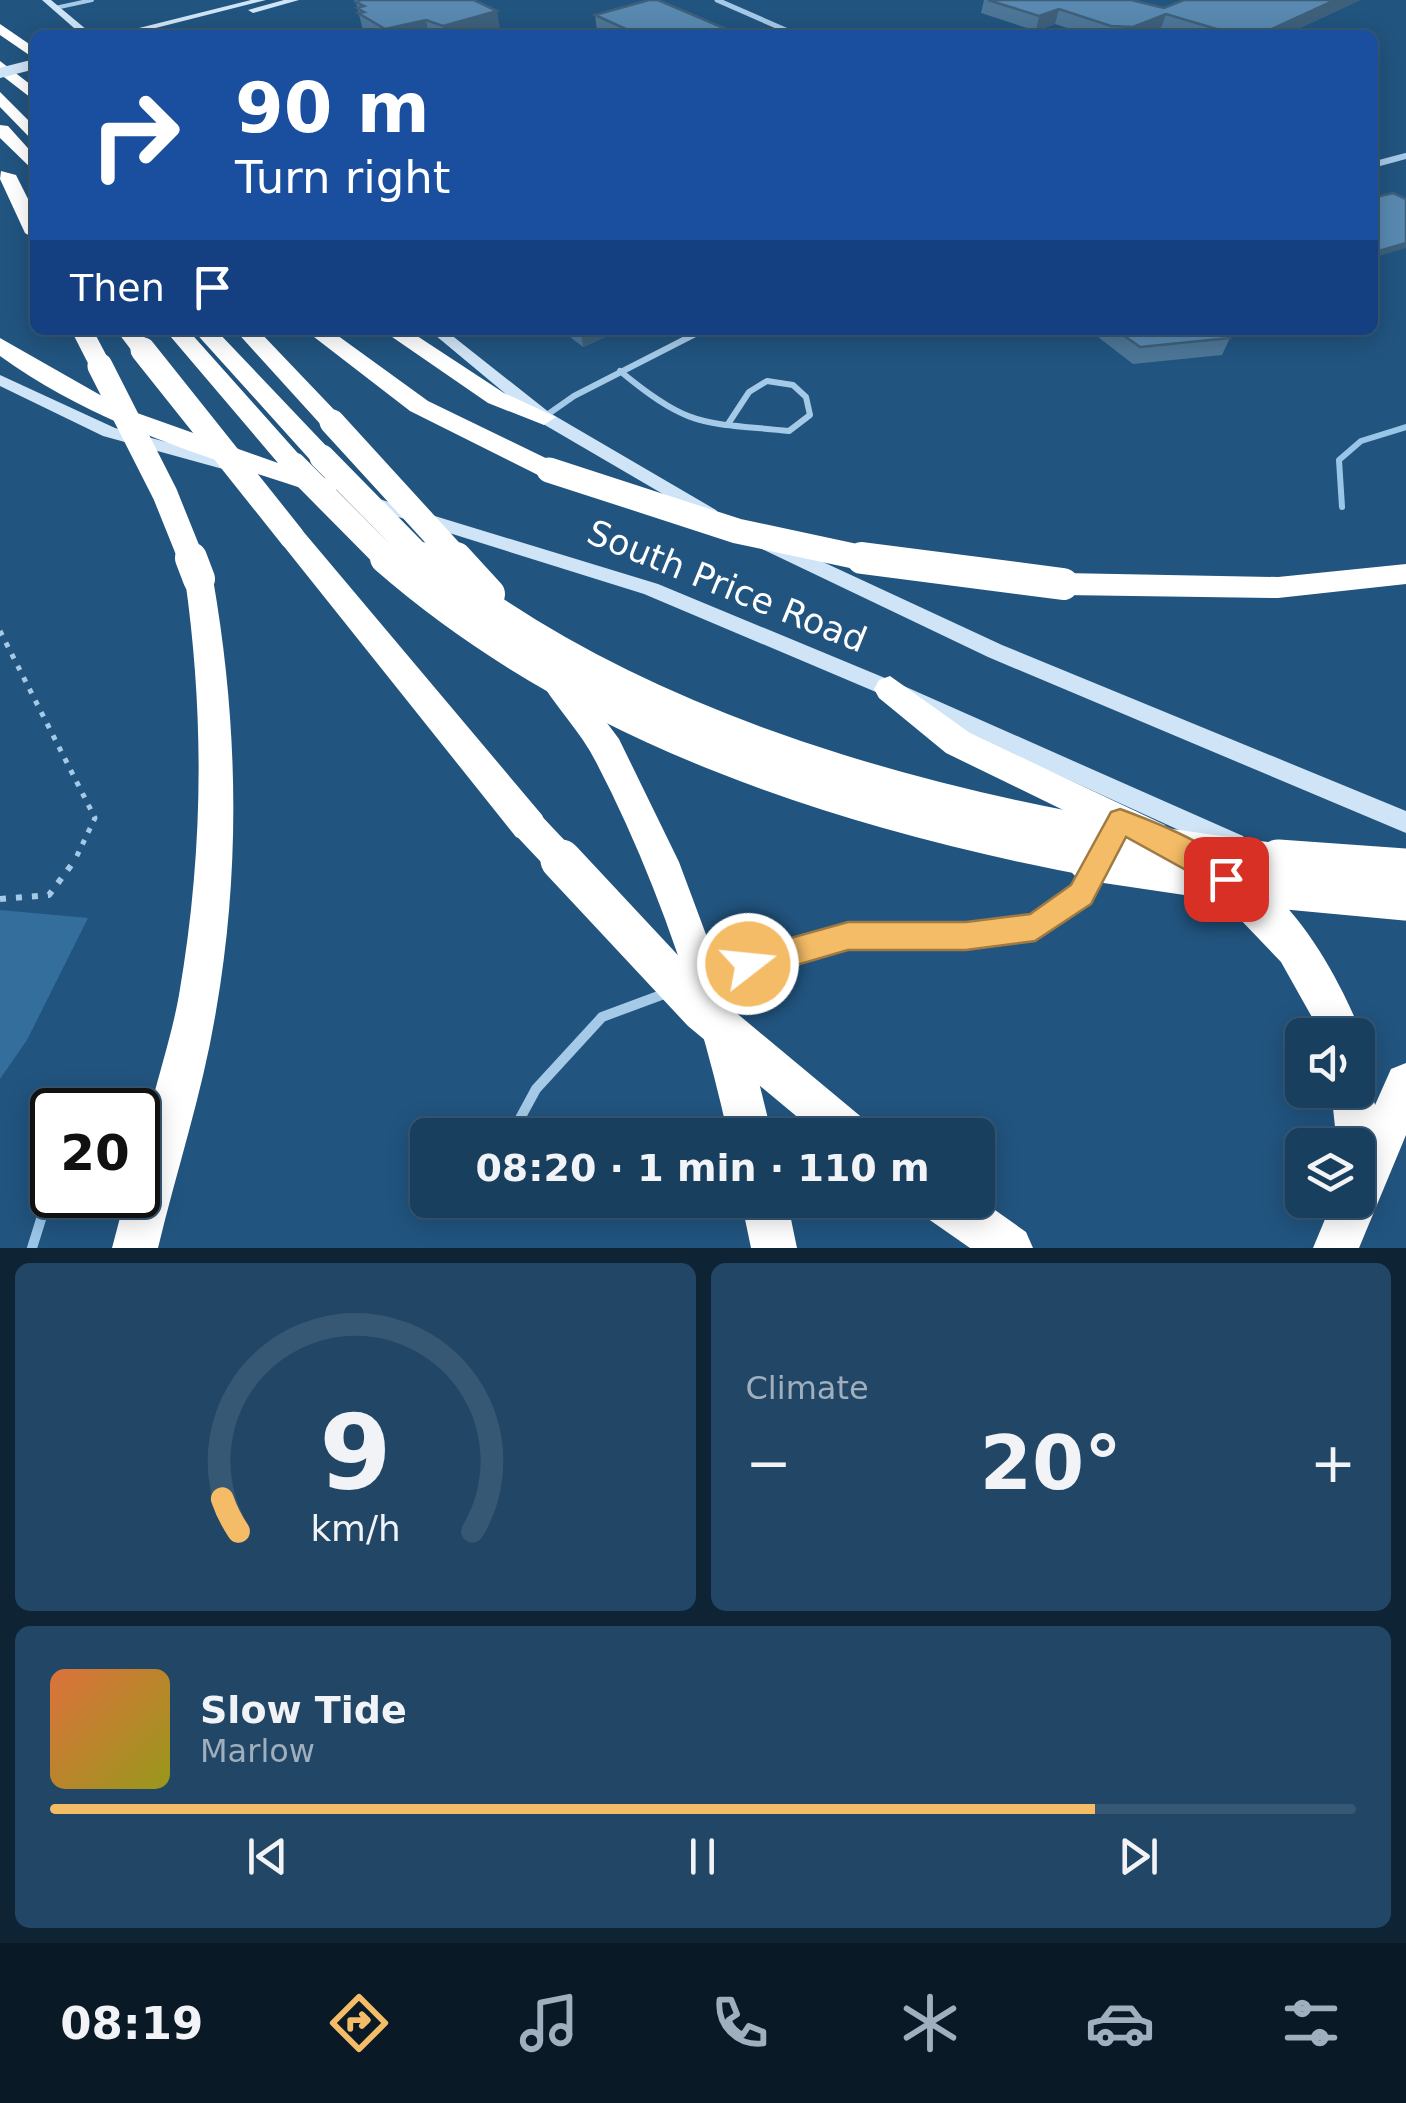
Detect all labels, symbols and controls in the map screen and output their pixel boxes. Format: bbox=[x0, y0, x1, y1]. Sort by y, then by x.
text: 90 m bbox=[235, 67, 430, 149]
icon: right bbox=[70, 70, 200, 200]
text: Turn right bbox=[235, 151, 450, 204]
icon: arrive bbox=[185, 260, 240, 315]
text: Then bbox=[70, 266, 165, 310]
street label: South Price Road bbox=[582, 512, 872, 660]
pin bbox=[1184, 837, 1269, 922]
icon: arrive bbox=[1199, 852, 1254, 907]
position arrow bbox=[696, 912, 800, 1016]
map controls bbox=[1285, 1018, 1375, 1218]
button: sound bbox=[1285, 1018, 1375, 1108]
speed limit sign: 20 bbox=[30, 1088, 160, 1218]
button: layers bbox=[1285, 1128, 1375, 1218]
text: 08:20 · 1 min · 110 m bbox=[475, 1146, 930, 1190]
text: Climate bbox=[746, 1369, 869, 1407]
text: 9 bbox=[319, 1392, 391, 1514]
text: 20° bbox=[980, 1419, 1122, 1507]
text: − bbox=[746, 1431, 792, 1495]
text: + bbox=[1310, 1431, 1356, 1495]
text: km/h bbox=[310, 1508, 400, 1549]
text: Slow Tide bbox=[200, 1688, 407, 1732]
text: Marlow bbox=[200, 1732, 315, 1770]
icon: previous bbox=[240, 1829, 295, 1884]
icon: pause bbox=[675, 1829, 730, 1884]
icon: next bbox=[1111, 1829, 1166, 1884]
icon: directions bbox=[324, 1988, 394, 2058]
icon: music bbox=[514, 1988, 584, 2058]
icon: phone bbox=[705, 1988, 775, 2058]
icon: climate bbox=[895, 1988, 965, 2058]
icon: car bbox=[1085, 1988, 1155, 2058]
icon: filters bbox=[1276, 1988, 1346, 2058]
text: 08:19 bbox=[60, 1997, 203, 2050]

